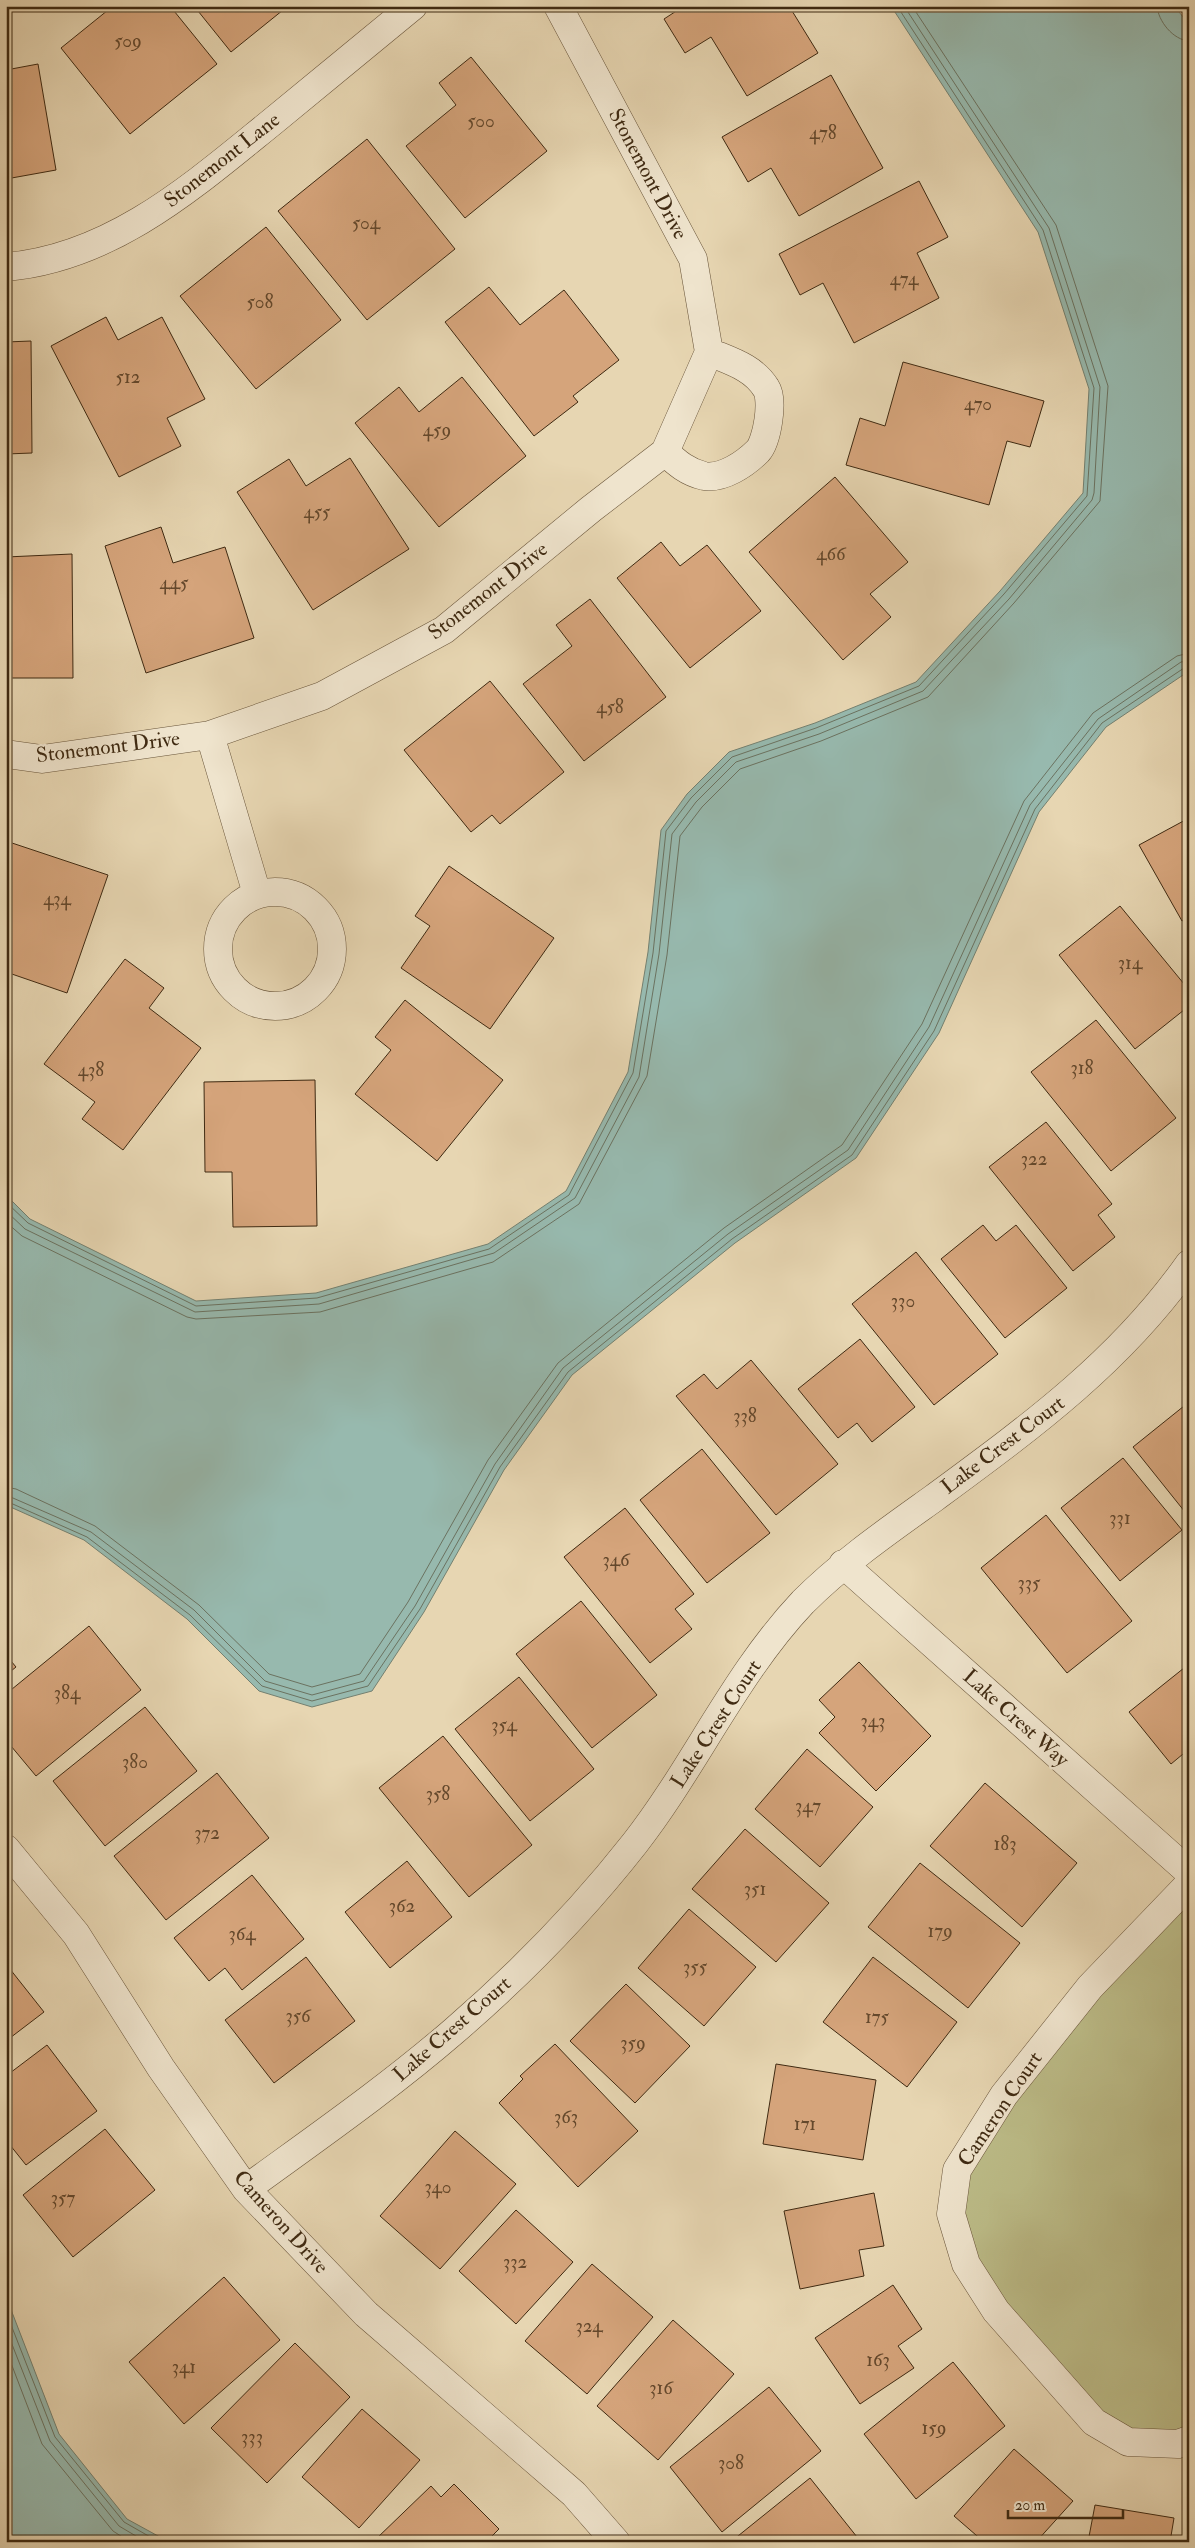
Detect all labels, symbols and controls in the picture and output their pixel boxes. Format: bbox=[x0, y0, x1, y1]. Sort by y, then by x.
house number: 509 bbox=[114, 29, 142, 53]
street label: Stonemont Drive bbox=[602, 104, 694, 244]
street label: Stonemont Lane bbox=[159, 106, 286, 214]
house number: 500 bbox=[467, 109, 495, 133]
house number: 478 bbox=[809, 121, 837, 145]
house number: 504 bbox=[352, 211, 381, 235]
house number: 474 bbox=[890, 267, 919, 291]
house number: 508 bbox=[247, 290, 274, 314]
house number: 512 bbox=[116, 365, 140, 389]
house number: 470 bbox=[964, 392, 992, 416]
house number: 459 bbox=[423, 418, 451, 442]
house number: 455 bbox=[304, 500, 331, 524]
street label: Stonemont Drive bbox=[423, 536, 553, 646]
house number: 466 bbox=[816, 542, 847, 566]
house number: 445 bbox=[160, 571, 189, 595]
house number: 458 bbox=[596, 695, 624, 719]
street label: Stonemont Drive bbox=[35, 725, 182, 769]
house number: 434 bbox=[43, 887, 72, 911]
house number: 314 bbox=[1118, 951, 1143, 975]
house number: 318 bbox=[1071, 1056, 1094, 1080]
house number: 438 bbox=[78, 1058, 104, 1082]
house number: 322 bbox=[1021, 1147, 1047, 1171]
house number: 330 bbox=[891, 1289, 915, 1313]
street label: Lake Crest Court bbox=[936, 1390, 1070, 1500]
house number: 338 bbox=[733, 1404, 757, 1428]
house number: 331 bbox=[1109, 1506, 1131, 1530]
house number: 346 bbox=[602, 1548, 631, 1572]
house number: 335 bbox=[1018, 1571, 1041, 1595]
street label: Lake Crest Court bbox=[664, 1654, 768, 1793]
street label: Lake Crest Way bbox=[957, 1663, 1075, 1773]
house number: 384 bbox=[54, 1681, 81, 1705]
house number: 343 bbox=[861, 1709, 885, 1733]
house number: 354 bbox=[491, 1713, 517, 1737]
house number: 380 bbox=[122, 1750, 148, 1774]
house number: 358 bbox=[426, 1782, 450, 1806]
house number: 347 bbox=[795, 1794, 821, 1818]
house number: 372 bbox=[194, 1821, 220, 1845]
house number: 183 bbox=[994, 1832, 1017, 1856]
house number: 351 bbox=[744, 1877, 766, 1901]
house number: 362 bbox=[389, 1894, 415, 1918]
house number: 179 bbox=[927, 1919, 953, 1943]
house number: 364 bbox=[228, 1922, 256, 1946]
house number: 355 bbox=[683, 1955, 708, 1979]
street label: Lake Crest Court bbox=[387, 1970, 517, 2088]
house number: 356 bbox=[285, 2004, 312, 2028]
house number: 175 bbox=[865, 2005, 890, 2029]
house number: 359 bbox=[620, 2031, 646, 2055]
street label: Cameron Court bbox=[952, 2046, 1048, 2172]
house number: 363 bbox=[554, 2105, 578, 2129]
house number: 171 bbox=[794, 2112, 816, 2136]
street label: Cameron Drive bbox=[227, 2165, 335, 2280]
house number: 340 bbox=[424, 2175, 452, 2199]
house number: 357 bbox=[51, 2186, 75, 2210]
house number: 332 bbox=[503, 2250, 527, 2274]
house number: 324 bbox=[575, 2314, 603, 2338]
house number: 163 bbox=[866, 2348, 890, 2372]
house number: 341 bbox=[172, 2355, 196, 2379]
house number: 316 bbox=[649, 2376, 674, 2400]
house number: 159 bbox=[922, 2416, 946, 2440]
house number: 333 bbox=[241, 2425, 263, 2449]
house number: 308 bbox=[718, 2451, 744, 2475]
scale bar bbox=[1008, 2488, 1122, 2520]
text: 20 m bbox=[1015, 2496, 1045, 2515]

